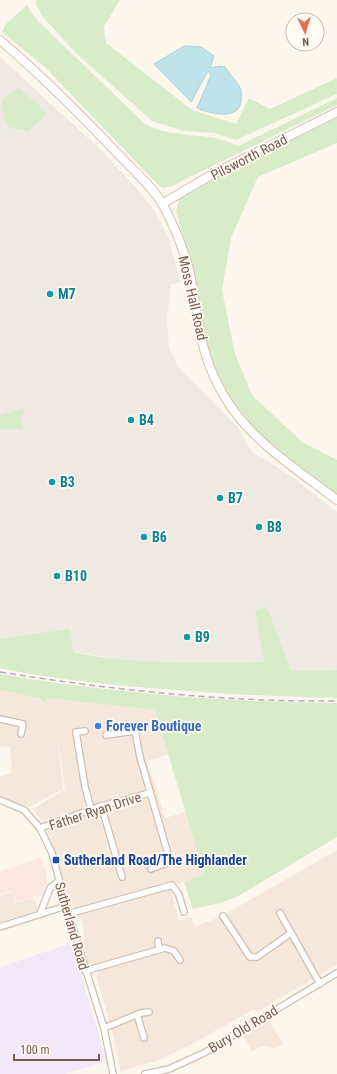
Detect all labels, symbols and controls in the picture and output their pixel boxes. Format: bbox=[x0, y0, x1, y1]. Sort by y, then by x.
north arrow bbox=[285, 12, 325, 52]
text: N bbox=[302, 35, 309, 48]
street label: Pilsworth Road bbox=[208, 131, 290, 183]
street label: Moss Hall Road bbox=[175, 254, 211, 342]
place label: M7 bbox=[58, 286, 76, 302]
marker: M7 bbox=[45, 289, 55, 299]
place label: B4 bbox=[139, 412, 154, 428]
marker: B4 bbox=[126, 415, 136, 425]
place label: B3 bbox=[60, 474, 75, 490]
marker: B3 bbox=[47, 477, 57, 487]
place label: B7 bbox=[228, 490, 243, 506]
marker: B7 bbox=[215, 493, 225, 503]
place label: B8 bbox=[267, 519, 282, 535]
marker: B8 bbox=[254, 522, 264, 532]
place label: B6 bbox=[152, 529, 167, 545]
marker: B6 bbox=[139, 532, 149, 542]
place label: B10 bbox=[65, 568, 87, 584]
marker: B10 bbox=[52, 571, 62, 581]
place label: B9 bbox=[195, 629, 210, 645]
marker: B9 bbox=[182, 632, 192, 642]
place label: Forever Boutique bbox=[106, 718, 202, 734]
marker: Forever Boutique bbox=[93, 721, 103, 731]
street label: Father Ryan Drive bbox=[47, 788, 144, 833]
place label: Sutherland Road/The Highlander bbox=[64, 852, 247, 868]
marker: Sutherland Road/The Highlander bbox=[51, 855, 61, 865]
street label: Sutherland Road bbox=[52, 880, 92, 972]
street label: Bury Old Road bbox=[206, 1002, 280, 1056]
scale bar bbox=[14, 1036, 99, 1062]
text: 100 m bbox=[20, 1043, 50, 1057]

